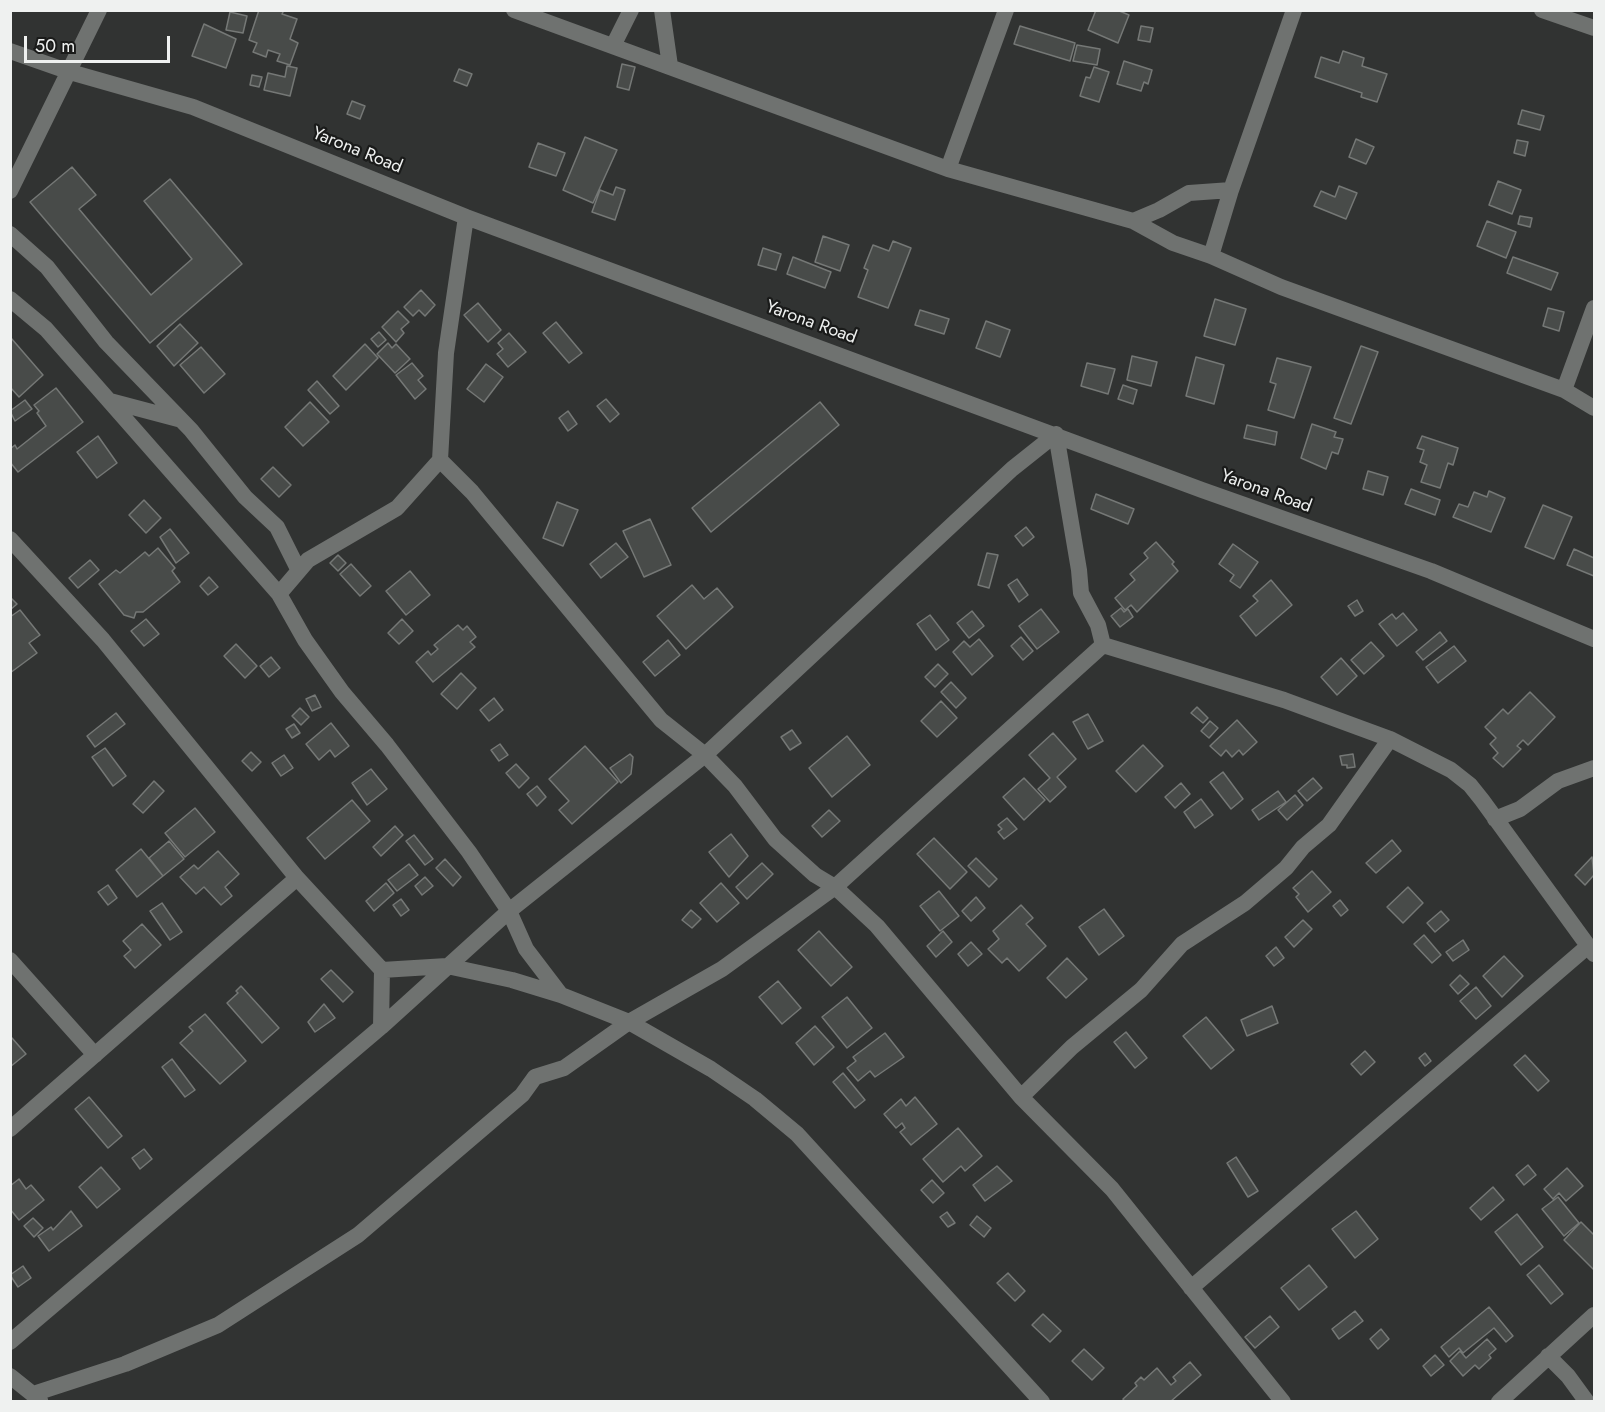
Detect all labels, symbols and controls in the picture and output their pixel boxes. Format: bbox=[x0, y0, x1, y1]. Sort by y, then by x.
scale bar bbox=[27, 24, 172, 62]
text: 50 m bbox=[35, 33, 75, 59]
street label: Yarona Road bbox=[309, 123, 405, 179]
street label: Yarona Road bbox=[763, 297, 859, 349]
street label: Yarona Road bbox=[1218, 466, 1314, 518]

